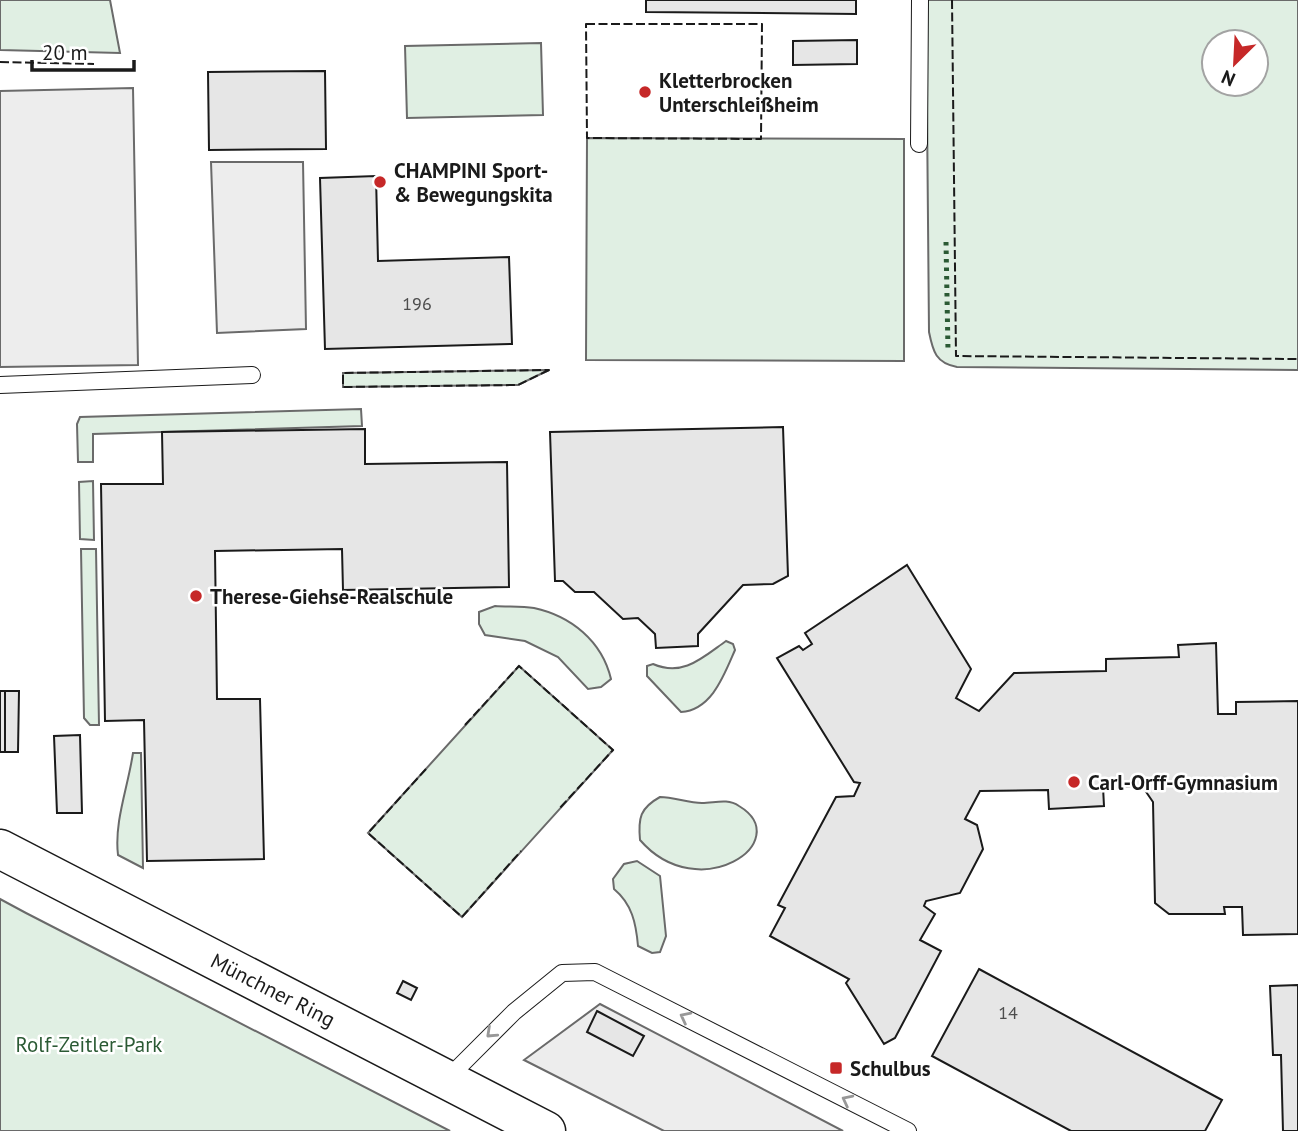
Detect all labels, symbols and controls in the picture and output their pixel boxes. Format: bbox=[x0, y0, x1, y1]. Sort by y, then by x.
scale bar bbox=[32, 28, 133, 72]
north arrow bbox=[1200, 28, 1270, 98]
text: 20 m bbox=[42, 39, 88, 66]
text: N bbox=[1218, 65, 1239, 92]
place label: Kletterbrocken Unterschleißheim bbox=[659, 67, 819, 118]
marker: Kletterbrocken Unterschleißheim bbox=[637, 84, 653, 100]
place label: CHAMPINI Sport- & Bewegungskita bbox=[394, 157, 553, 208]
marker: CHAMPINI Sport- & Bewegungskita bbox=[372, 174, 388, 190]
house number: 196 bbox=[402, 292, 432, 315]
place label: Therese-Giehse-Realschule bbox=[210, 583, 453, 610]
marker: Therese-Giehse-Realschule bbox=[188, 588, 204, 604]
place label: Carl-Orff-Gymnasium bbox=[1088, 769, 1278, 796]
marker: Carl-Orff-Gymnasium bbox=[1066, 774, 1082, 790]
street label: Münchner Ring bbox=[206, 947, 340, 1033]
house number: 14 bbox=[998, 1001, 1018, 1024]
one-way arrow bbox=[680, 1012, 692, 1026]
one-way arrow bbox=[486, 1025, 499, 1037]
park label: Rolf-Zeitler-Park bbox=[16, 1031, 162, 1058]
place label: Schulbus bbox=[850, 1055, 931, 1082]
marker: Schulbus bbox=[828, 1060, 844, 1076]
one-way arrow bbox=[842, 1094, 854, 1108]

